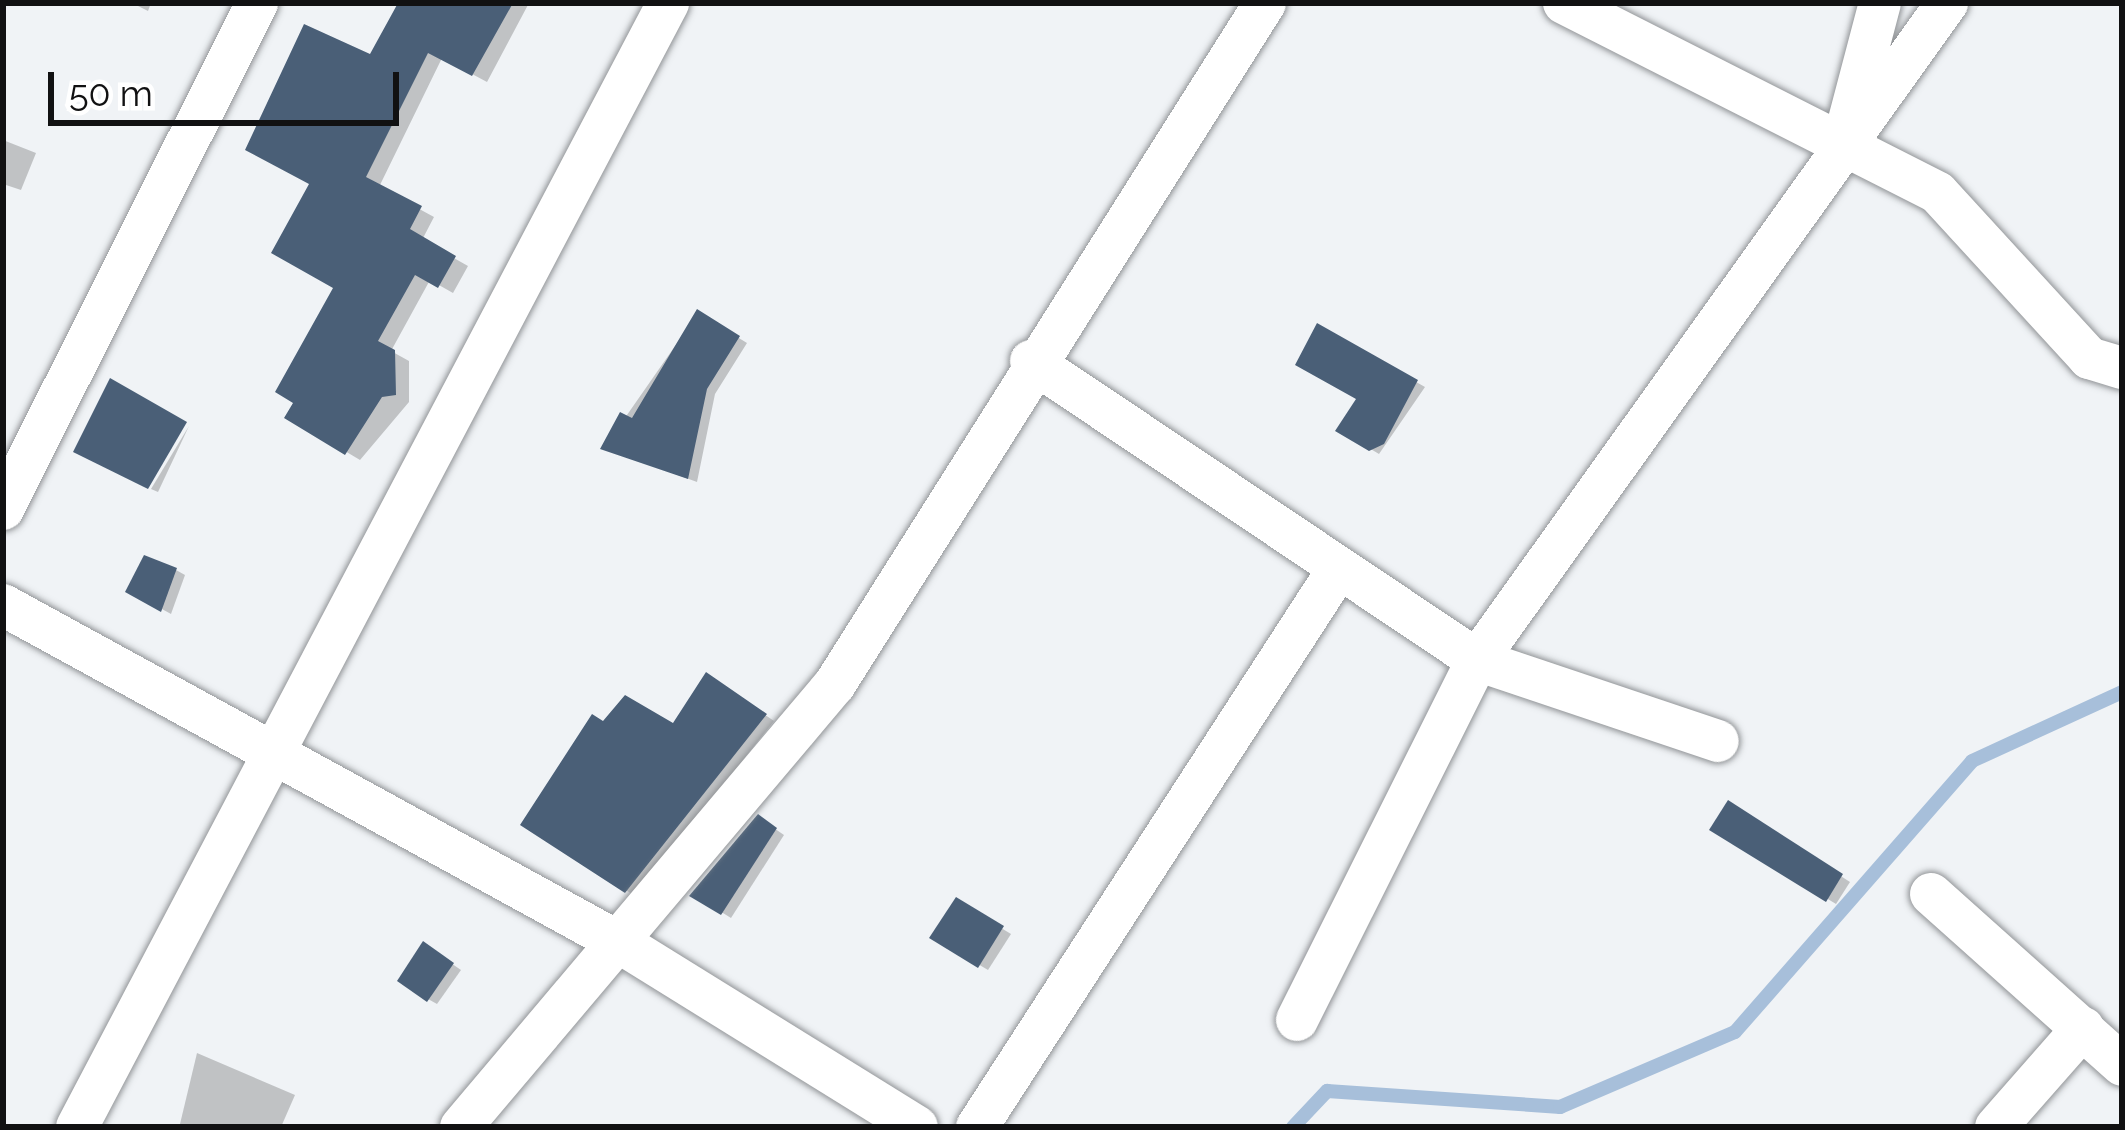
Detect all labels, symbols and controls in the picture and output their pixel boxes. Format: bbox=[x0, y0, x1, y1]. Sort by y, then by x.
scale bar bbox=[54, 48, 405, 122]
text: 50 m bbox=[69, 72, 153, 114]

